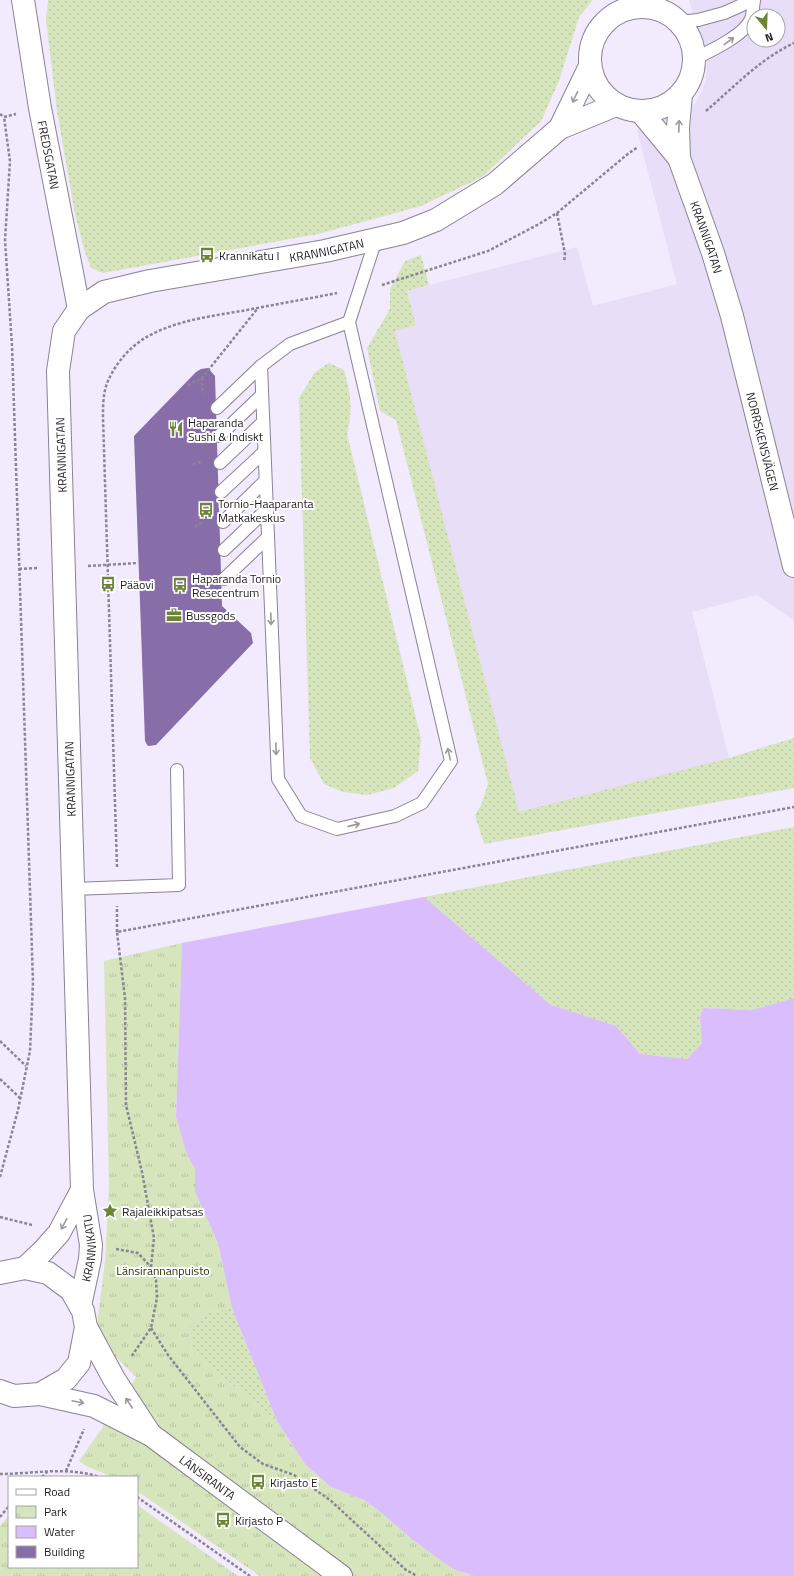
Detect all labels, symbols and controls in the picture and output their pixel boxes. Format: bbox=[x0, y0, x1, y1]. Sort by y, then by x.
north arrow bbox=[746, 8, 786, 48]
text: N bbox=[763, 29, 775, 46]
one-way arrow bbox=[723, 37, 734, 45]
one-way arrow bbox=[571, 91, 578, 103]
street label: FREDSGATAN bbox=[33, 119, 65, 191]
one-way arrow bbox=[675, 120, 683, 133]
street label: KRANNIGATAN bbox=[686, 198, 728, 276]
street label: KRANNIGATAN bbox=[288, 233, 366, 266]
bus stop icon: Krannikatu I bbox=[198, 246, 216, 264]
place label: Krannikatu I bbox=[219, 246, 279, 265]
street label: NORRSKENSVÄGEN bbox=[742, 390, 784, 493]
place label: Haparanda Sushi & Indiskt bbox=[188, 413, 264, 446]
street label: KRANNIGATAN bbox=[50, 417, 72, 493]
restaurant icon: Haparanda Sushi & Indiskt bbox=[167, 420, 185, 438]
place label: Tornio-Haaparanta Matkakeskus bbox=[218, 494, 314, 527]
bus stop icon: Tornio-Haaparanta Matkakeskus bbox=[197, 501, 215, 519]
place label: Haparanda Tornio Resecentrum bbox=[192, 569, 281, 602]
bus stop icon: Pääovi bbox=[99, 575, 117, 593]
place label: Pääovi bbox=[120, 575, 154, 594]
bus stop icon: Haparanda Tornio Resecentrum bbox=[171, 576, 189, 594]
office icon: Bussgods bbox=[165, 606, 183, 624]
place label: Bussgods bbox=[186, 606, 236, 625]
one-way arrow bbox=[267, 612, 274, 625]
street label: KRANNIGATAN bbox=[59, 741, 81, 817]
one-way arrow bbox=[273, 742, 280, 755]
one-way arrow bbox=[445, 747, 452, 760]
one-way arrow bbox=[347, 821, 360, 828]
place icon: Rajaleikkipatsas bbox=[101, 1202, 119, 1220]
place label: Rajaleikkipatsas bbox=[122, 1202, 204, 1221]
street label: KRANNIKATU bbox=[76, 1213, 101, 1284]
one-way arrow bbox=[59, 1218, 67, 1230]
park label: Länsirannanpuisto bbox=[116, 1261, 210, 1280]
one-way arrow bbox=[125, 1397, 133, 1409]
one-way arrow bbox=[71, 1399, 84, 1407]
street label: LÄNSIRANTA bbox=[176, 1450, 240, 1504]
bus stop icon: Kirjasto E bbox=[249, 1473, 267, 1491]
place label: Kirjasto E bbox=[270, 1473, 318, 1492]
legend bbox=[8, 1476, 138, 1568]
text: Road bbox=[44, 1482, 70, 1501]
text: Park bbox=[44, 1502, 67, 1521]
bus stop icon: Kirjasto P bbox=[214, 1511, 232, 1529]
place label: Kirjasto P bbox=[235, 1511, 283, 1530]
text: Water bbox=[44, 1522, 75, 1541]
text: Building bbox=[44, 1542, 85, 1561]

